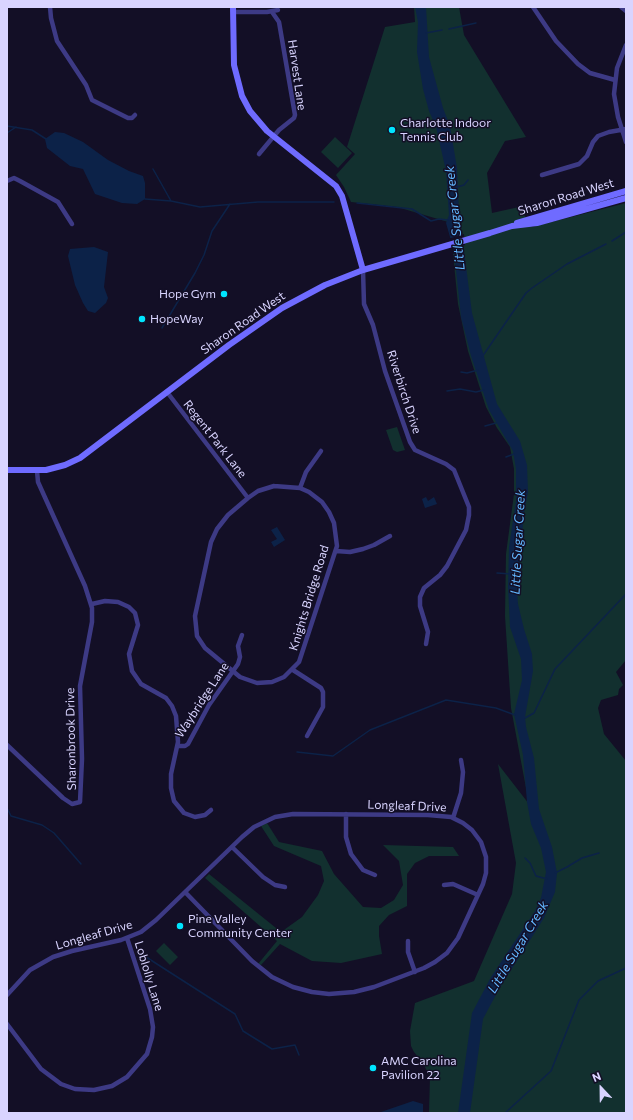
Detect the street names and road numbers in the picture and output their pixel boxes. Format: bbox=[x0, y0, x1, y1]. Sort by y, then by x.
street label: Harvest Lane bbox=[285, 39, 309, 111]
street label: Sharon Road West bbox=[516, 176, 616, 218]
street label: Sharon Road West bbox=[198, 289, 288, 357]
street label: Riverbirch Drive bbox=[384, 348, 424, 436]
street label: Regent Park Lane bbox=[180, 397, 250, 481]
street label: Knights Bridge Road bbox=[286, 543, 332, 653]
street label: Waybridge Lane bbox=[172, 660, 232, 740]
street label: Sharonbrook Drive bbox=[63, 688, 79, 790]
street label: Longleaf Drive bbox=[367, 797, 447, 815]
street label: Longleaf Drive bbox=[54, 917, 134, 953]
street label: Loblolly Lane bbox=[132, 939, 166, 1013]

